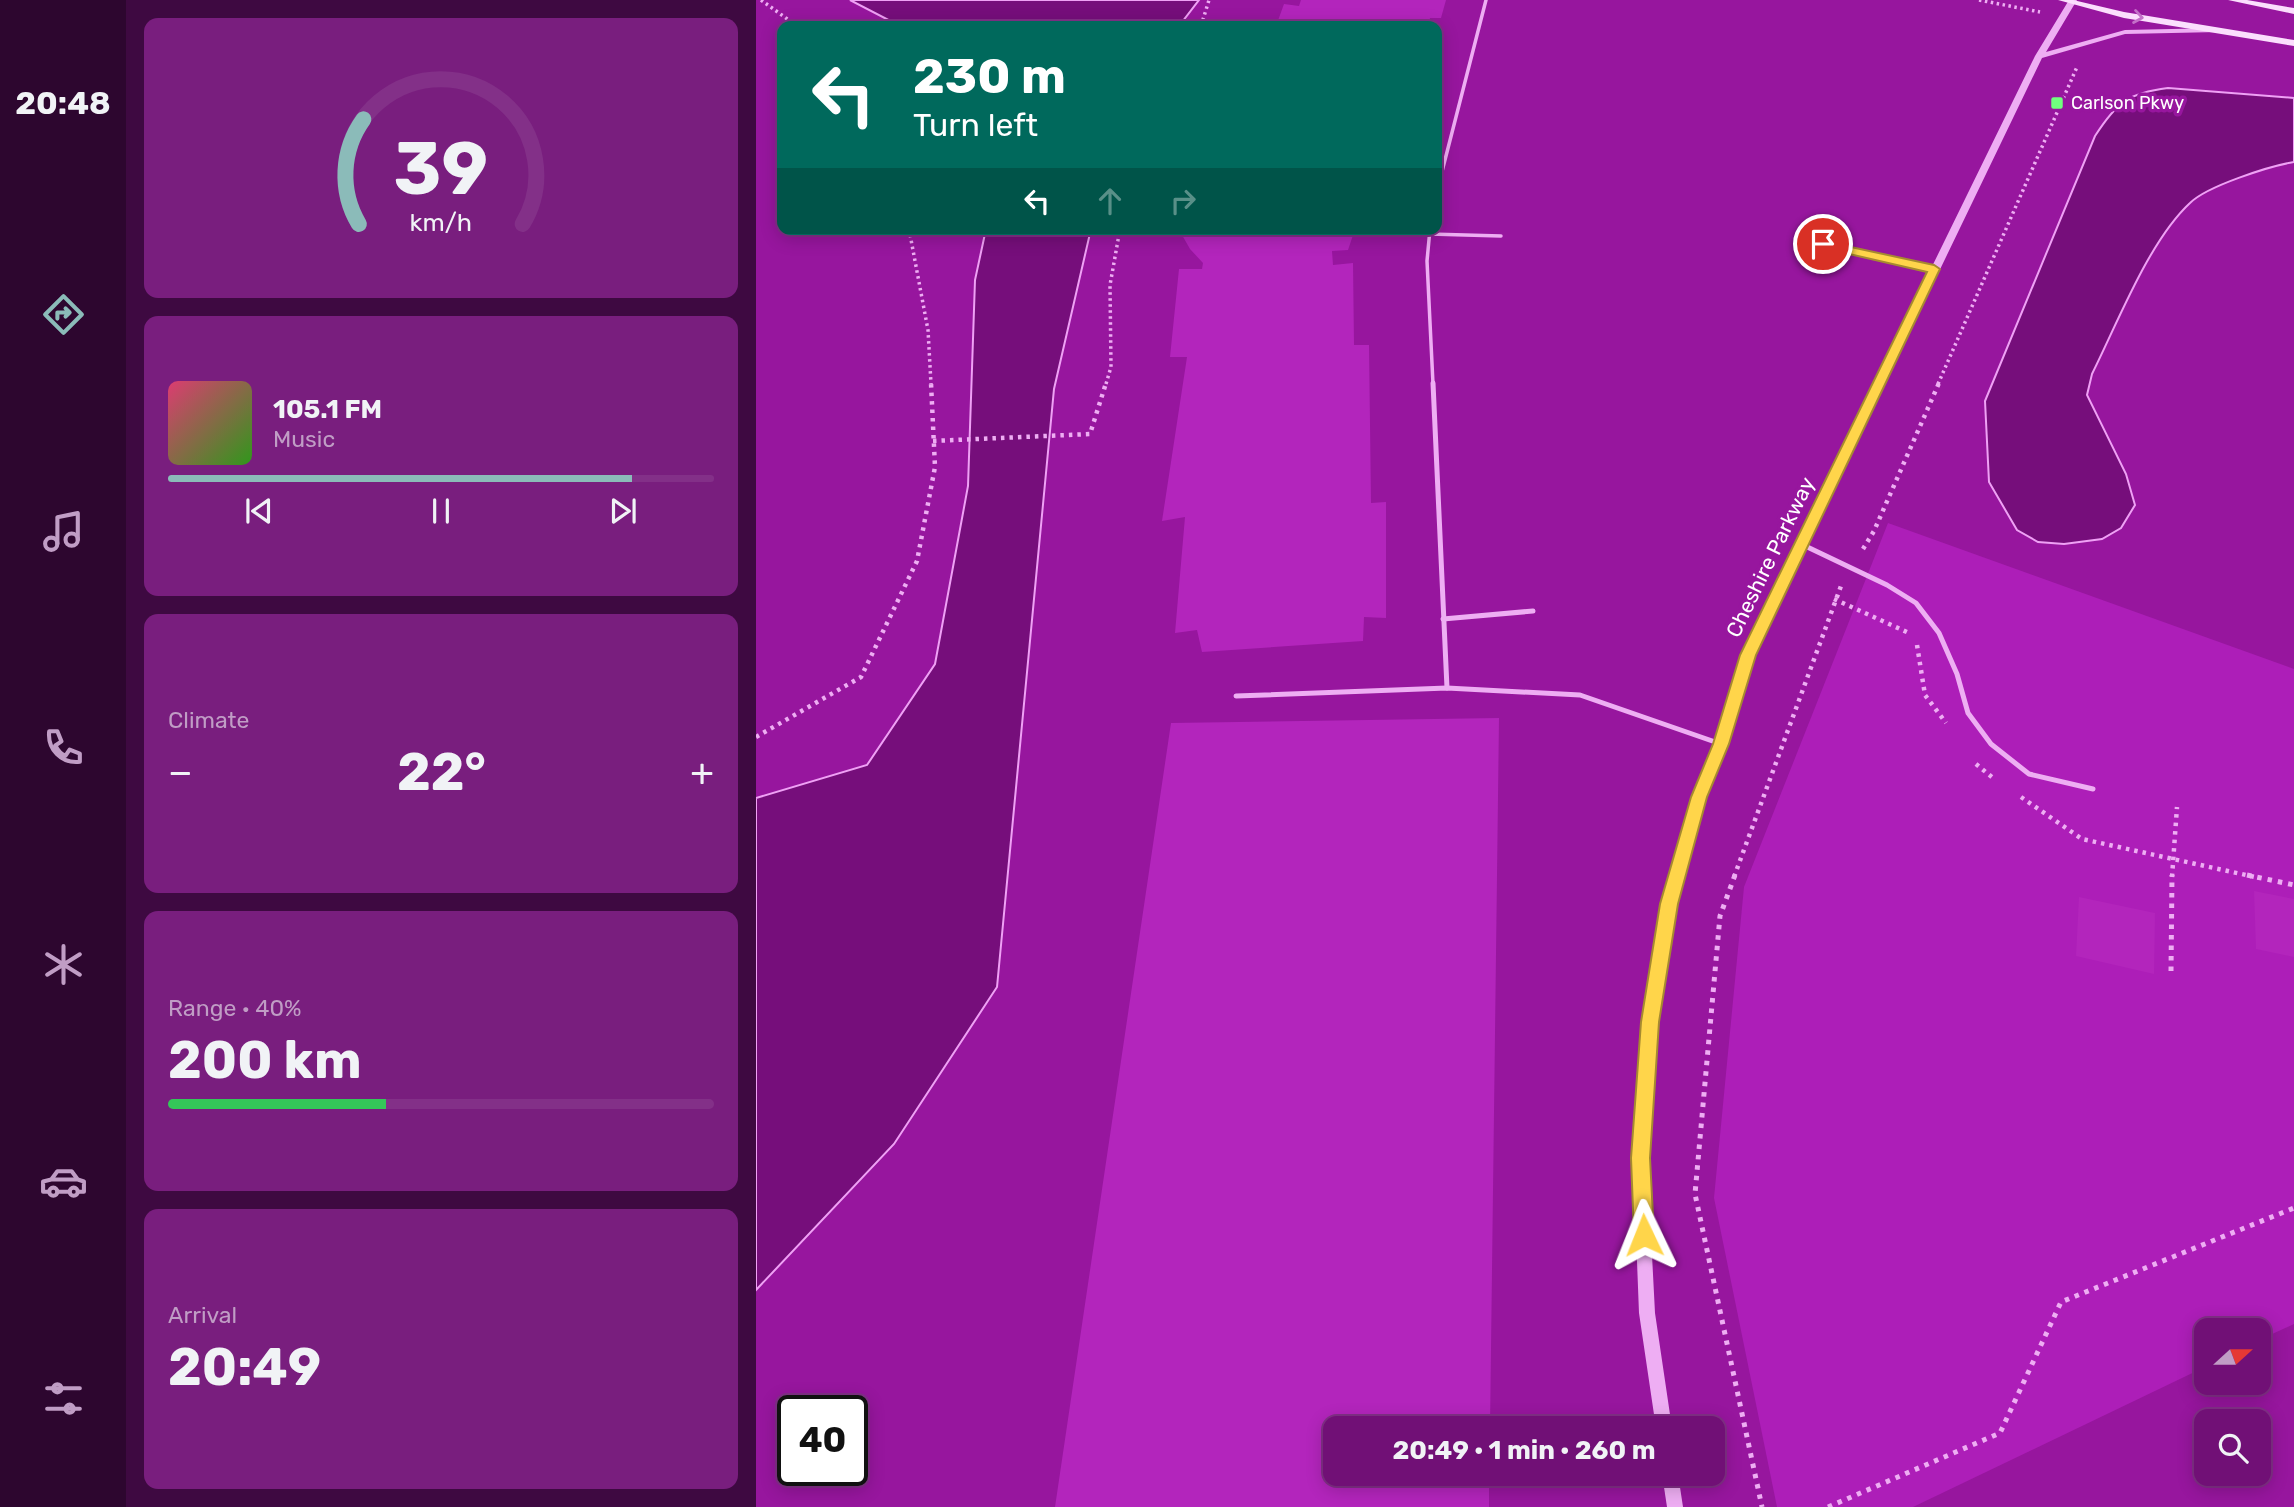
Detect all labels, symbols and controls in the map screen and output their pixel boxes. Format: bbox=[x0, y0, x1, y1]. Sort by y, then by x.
one-way arrow bbox=[2132, 9, 2144, 24]
text: 230 m bbox=[913, 47, 1066, 105]
icon: left bbox=[798, 49, 889, 140]
text: 20:48 bbox=[15, 84, 111, 122]
place label: Carlson Pkwy bbox=[2071, 92, 2184, 114]
marker: Carlson Pkwy bbox=[2049, 95, 2065, 111]
text: Turn left bbox=[913, 106, 1038, 144]
text: 39 bbox=[394, 126, 488, 212]
icon: left bbox=[1018, 182, 1056, 220]
icon: ahead bbox=[1091, 182, 1129, 220]
icon: right bbox=[1164, 182, 1202, 220]
text: km/h bbox=[410, 208, 472, 237]
pin bbox=[1793, 214, 1853, 274]
icon: arrive bbox=[1804, 225, 1842, 263]
icon: directions bbox=[39, 290, 88, 339]
text: 105.1 FM bbox=[273, 394, 382, 425]
text: Music bbox=[273, 425, 335, 453]
street label: Cheshire Parkway bbox=[1720, 473, 1820, 641]
icon: previous bbox=[240, 492, 278, 530]
icon: pause bbox=[422, 492, 460, 530]
icon: next bbox=[604, 492, 642, 530]
icon: music bbox=[39, 507, 88, 556]
text: Climate bbox=[168, 706, 249, 734]
icon: phone bbox=[39, 723, 88, 772]
text: 22° bbox=[397, 741, 486, 803]
text: − bbox=[168, 749, 193, 795]
text: + bbox=[690, 749, 714, 795]
icon: climate bbox=[39, 940, 88, 989]
text: Range · 40% bbox=[168, 994, 302, 1022]
text: 200 km bbox=[168, 1029, 362, 1091]
icon: car bbox=[39, 1157, 88, 1206]
position arrow bbox=[1607, 1198, 1681, 1272]
text: Arrival bbox=[168, 1301, 237, 1329]
north arrow bbox=[2194, 1318, 2272, 1395]
map controls bbox=[2194, 1318, 2271, 1486]
text: 20:49 bbox=[168, 1336, 321, 1398]
icon: filters bbox=[39, 1374, 88, 1423]
speed limit sign: 40 bbox=[777, 1395, 868, 1486]
button: search bbox=[2194, 1409, 2271, 1486]
text: 20:49 · 1 min · 260 m bbox=[1392, 1435, 1656, 1466]

